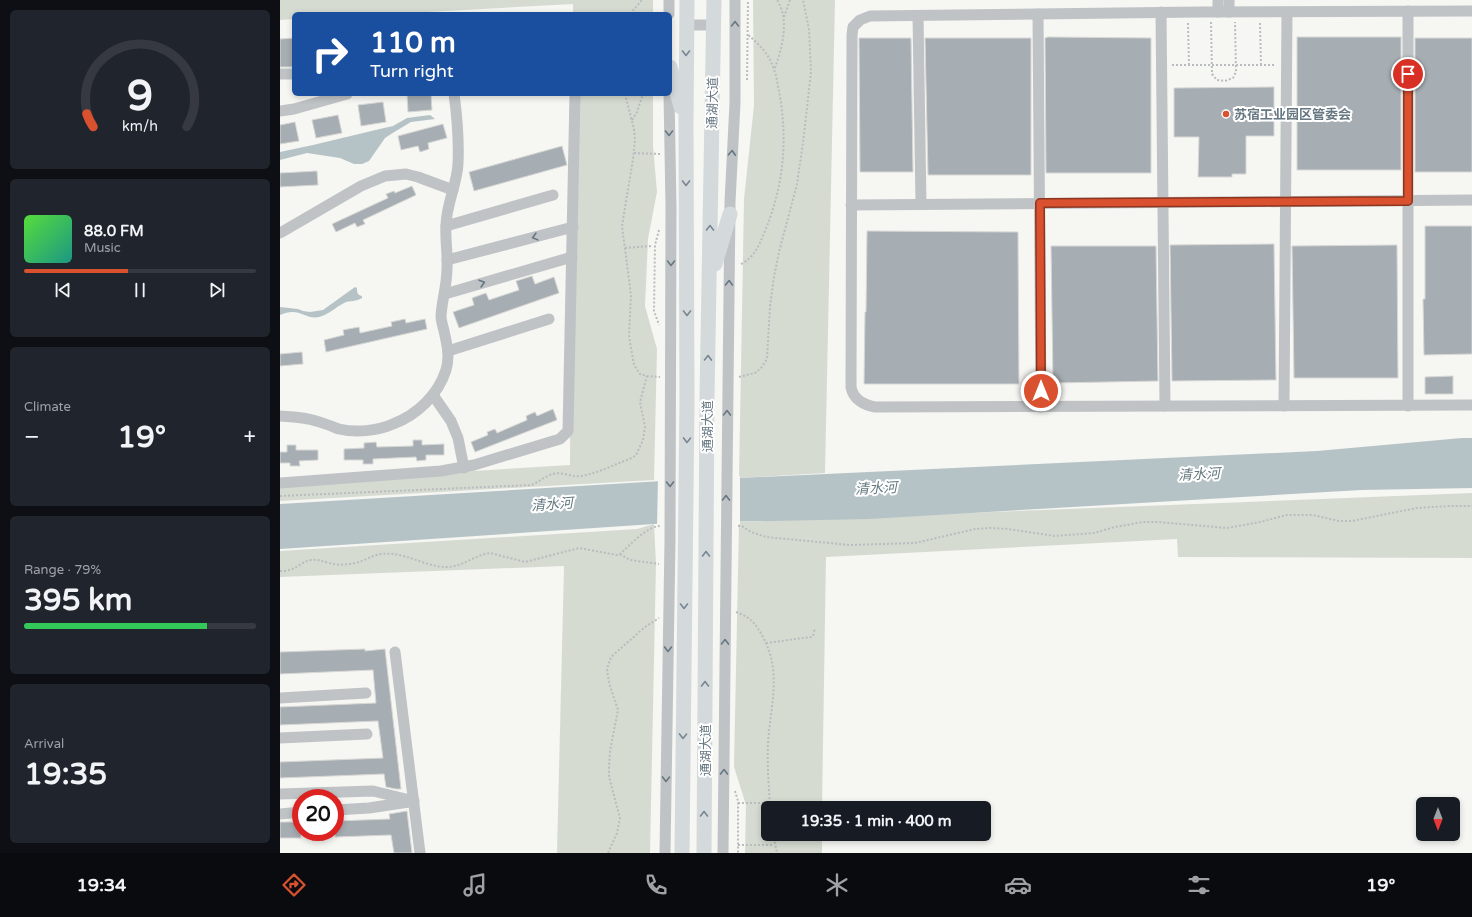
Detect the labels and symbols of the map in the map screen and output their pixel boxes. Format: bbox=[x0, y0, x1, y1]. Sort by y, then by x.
one-way arrow bbox=[731, 21, 739, 27]
one-way arrow bbox=[682, 50, 690, 56]
pin bbox=[1391, 57, 1425, 91]
street label: 通湖大道 bbox=[705, 77, 721, 129]
place label: 苏宿工业园区管委会 bbox=[1234, 107, 1351, 123]
marker: 苏宿工业园区管委会 bbox=[1221, 109, 1231, 119]
one-way arrow bbox=[665, 130, 673, 136]
one-way arrow bbox=[727, 150, 736, 156]
one-way arrow bbox=[682, 180, 690, 186]
one-way arrow bbox=[706, 225, 714, 231]
one-way arrow bbox=[532, 232, 538, 240]
one-way arrow bbox=[667, 260, 675, 266]
one-way arrow bbox=[478, 279, 485, 288]
one-way arrow bbox=[725, 280, 733, 286]
one-way arrow bbox=[683, 310, 691, 316]
one-way arrow bbox=[704, 355, 712, 361]
position arrow bbox=[1020, 370, 1062, 412]
street label: 通湖大道 bbox=[700, 400, 716, 452]
one-way arrow bbox=[723, 410, 731, 416]
one-way arrow bbox=[682, 437, 691, 443]
water label: 清水河 bbox=[1178, 465, 1223, 484]
water label: 清水河 bbox=[855, 479, 900, 498]
one-way arrow bbox=[666, 481, 674, 487]
water label: 清水河 bbox=[530, 494, 577, 514]
one-way arrow bbox=[722, 495, 730, 501]
one-way arrow bbox=[702, 551, 711, 557]
one-way arrow bbox=[680, 603, 688, 609]
one-way arrow bbox=[721, 639, 729, 645]
one-way arrow bbox=[664, 646, 672, 652]
one-way arrow bbox=[701, 681, 709, 687]
street label: 通湖大道 bbox=[698, 724, 714, 776]
one-way arrow bbox=[679, 733, 687, 739]
one-way arrow bbox=[720, 769, 728, 775]
one-way arrow bbox=[662, 776, 670, 782]
speed limit sign: 20 bbox=[292, 789, 344, 841]
north arrow bbox=[1416, 797, 1460, 841]
one-way arrow bbox=[700, 811, 708, 817]

